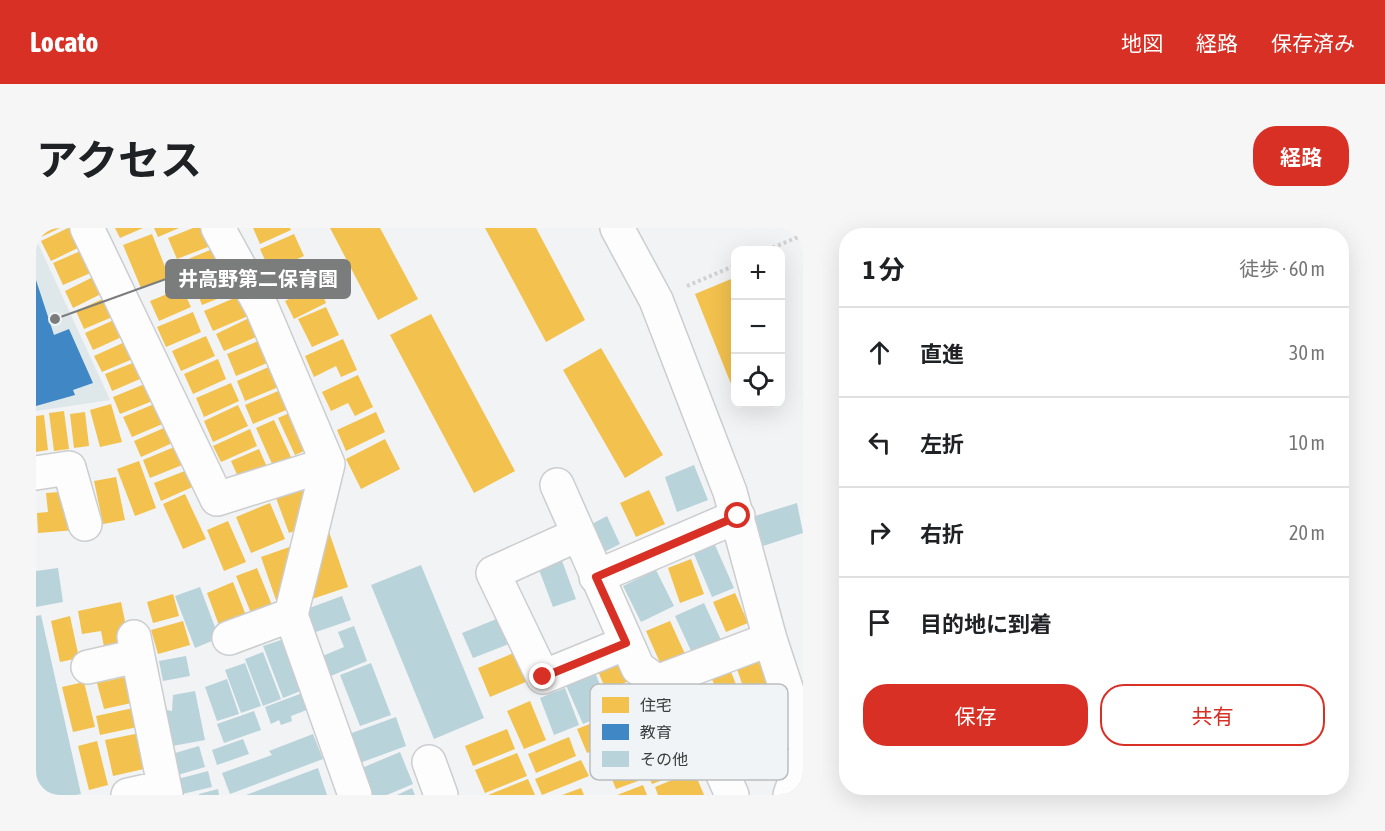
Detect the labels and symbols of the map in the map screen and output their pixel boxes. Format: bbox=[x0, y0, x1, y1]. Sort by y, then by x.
callout: 井高野第二保育園 bbox=[166, 260, 350, 298]
text: 井高野第二保育園 bbox=[178, 267, 338, 290]
route start bbox=[724, 502, 750, 528]
route end bbox=[529, 663, 555, 689]
legend bbox=[590, 684, 788, 780]
text: 住宅 bbox=[640, 696, 672, 714]
text: 教育 bbox=[640, 723, 672, 741]
text: その他 bbox=[640, 750, 688, 768]

